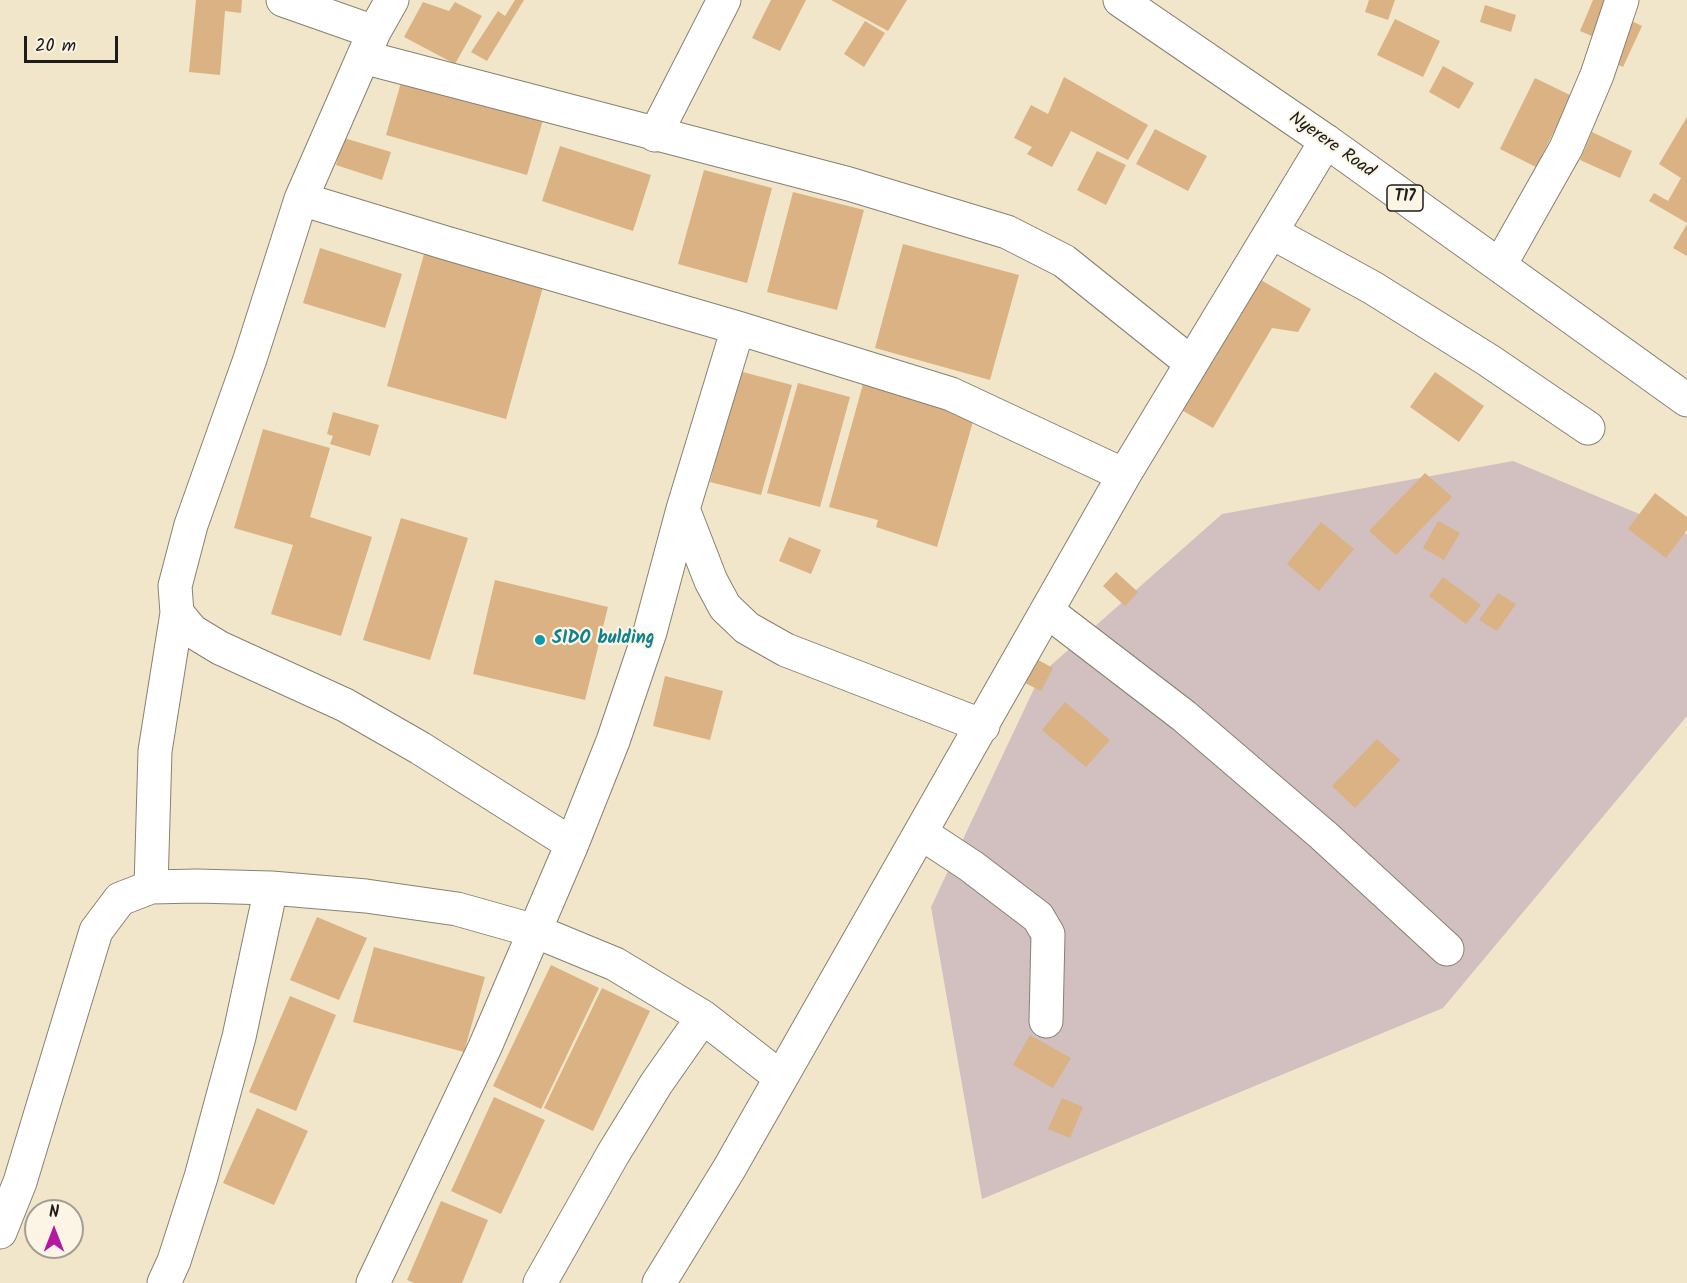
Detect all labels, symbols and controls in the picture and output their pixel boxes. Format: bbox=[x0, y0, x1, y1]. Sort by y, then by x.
scale bar bbox=[27, 24, 122, 62]
text: 20 m bbox=[35, 32, 76, 61]
street label: Nyerere Road bbox=[1284, 108, 1378, 184]
road number: T17 bbox=[1387, 185, 1423, 211]
place label: SIDO bulding bbox=[552, 629, 654, 651]
marker: SIDO bulding bbox=[533, 633, 547, 647]
north arrow bbox=[24, 1199, 84, 1259]
text: N bbox=[49, 1200, 59, 1225]

